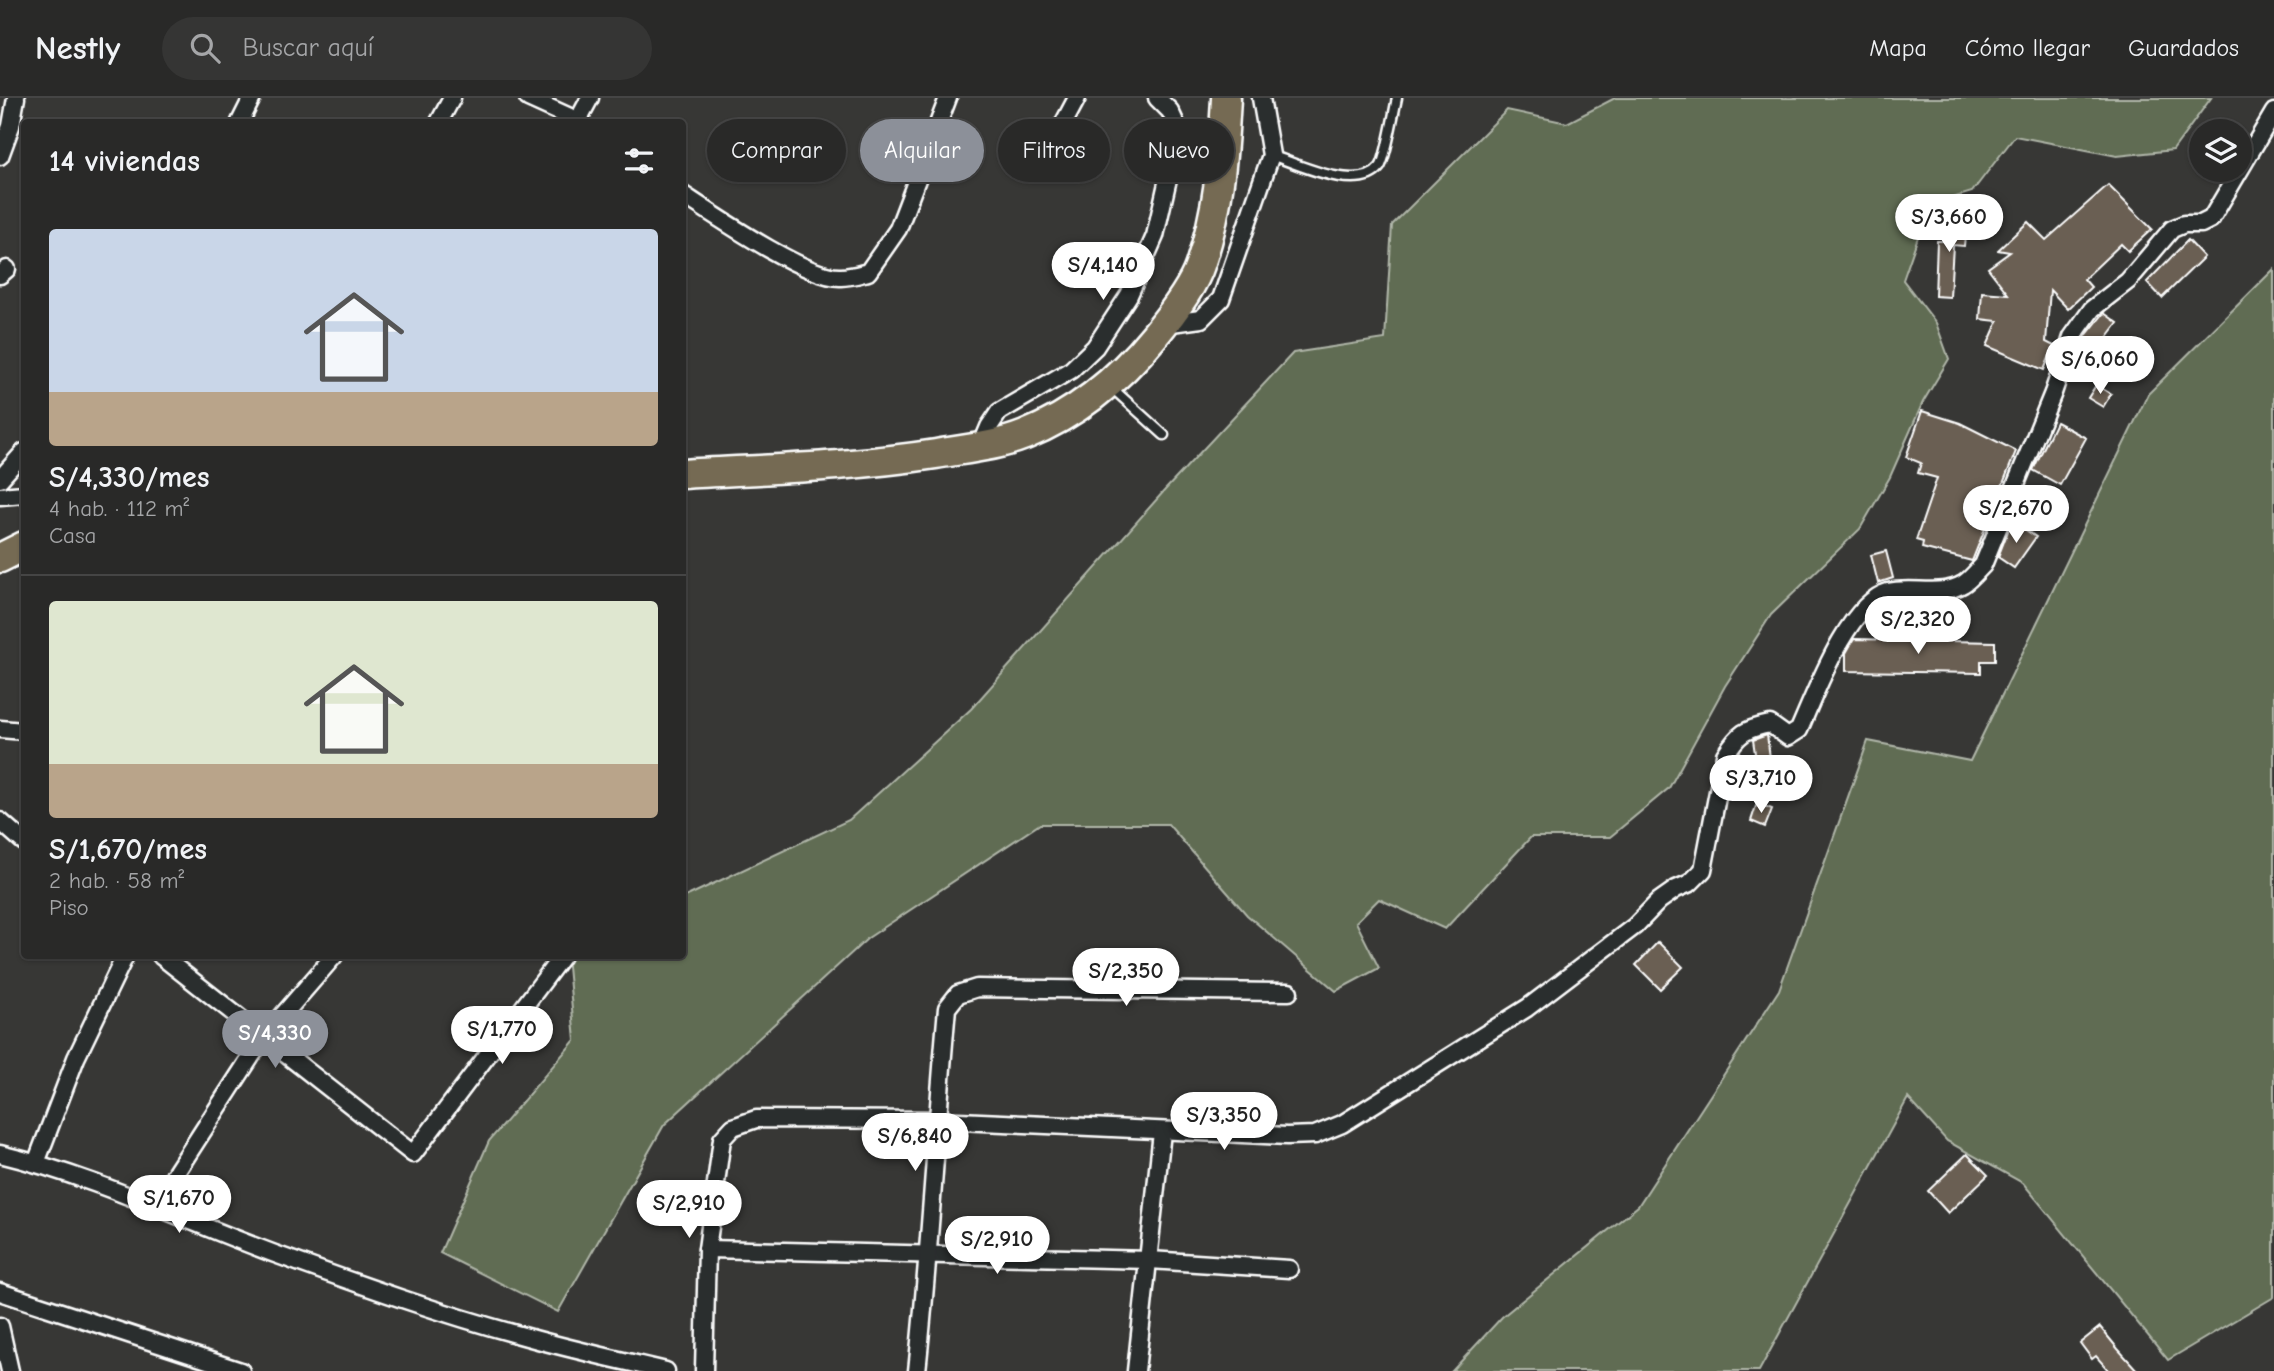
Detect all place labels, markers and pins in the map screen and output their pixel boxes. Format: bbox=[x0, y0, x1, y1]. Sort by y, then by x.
pin: S/3,660 bbox=[1884, 194, 2014, 254]
pin: S/4,140 bbox=[1038, 242, 1168, 302]
pin: S/6,060 bbox=[2035, 336, 2165, 396]
pin: S/2,670 bbox=[1951, 486, 2081, 545]
pin: S/2,320 bbox=[1853, 596, 1983, 656]
pin: S/3,710 bbox=[1696, 756, 1826, 815]
pin: S/2,350 bbox=[1061, 948, 1191, 1008]
pin: S/1,770 bbox=[437, 1006, 567, 1066]
pin: S/4,330 bbox=[210, 1010, 340, 1070]
pin: S/3,350 bbox=[1159, 1093, 1289, 1152]
pin: S/6,840 bbox=[850, 1114, 980, 1173]
pin: S/1,670 bbox=[114, 1176, 244, 1235]
pin: S/2,910 bbox=[624, 1180, 754, 1240]
pin: S/2,910 bbox=[932, 1216, 1062, 1276]

